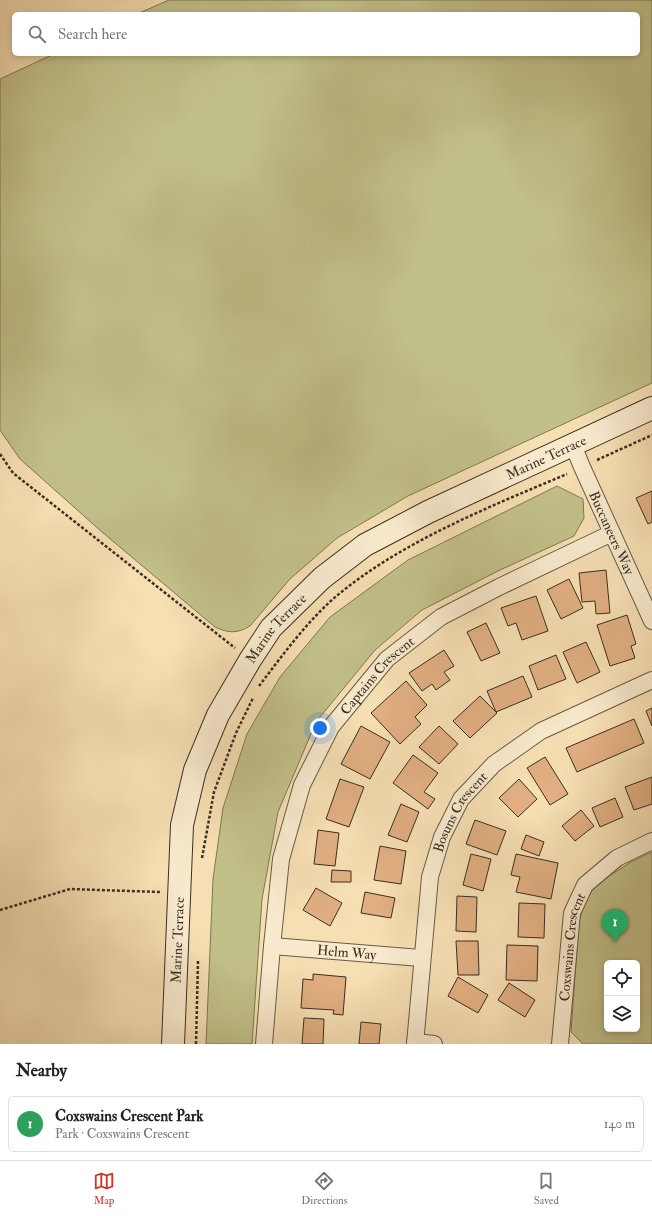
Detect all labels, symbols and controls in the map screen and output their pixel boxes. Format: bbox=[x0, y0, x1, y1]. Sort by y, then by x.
search box bbox=[12, 12, 640, 56]
icon: search bbox=[26, 23, 48, 45]
text: Search here bbox=[58, 25, 127, 44]
street label: Marine Terrace bbox=[503, 431, 589, 483]
street label: Buccaneers Way bbox=[585, 488, 639, 579]
street label: Marine Terrace bbox=[242, 590, 310, 666]
street label: Captains Crescent bbox=[336, 632, 418, 718]
your location bbox=[310, 718, 330, 738]
street label: Bosuns Crescent bbox=[429, 768, 491, 854]
street label: Coxswains Crescent bbox=[555, 889, 589, 1002]
street label: Marine Terrace bbox=[167, 896, 188, 984]
pin: 1 bbox=[602, 909, 628, 942]
street label: Helm Way bbox=[316, 941, 378, 964]
map controls bbox=[604, 960, 640, 1032]
button: locate bbox=[604, 960, 640, 996]
button: layers bbox=[604, 996, 640, 1032]
text: Nearby bbox=[16, 1060, 67, 1081]
text: Coxswains Crescent Park bbox=[55, 1107, 203, 1126]
text: 1 bbox=[28, 1116, 32, 1132]
text: 140 m bbox=[604, 1116, 635, 1132]
text: Park · Coxswains Crescent bbox=[55, 1126, 189, 1142]
tab: Map bbox=[93, 1170, 115, 1207]
tab: Directions bbox=[301, 1170, 348, 1207]
tab: Saved bbox=[534, 1170, 559, 1207]

